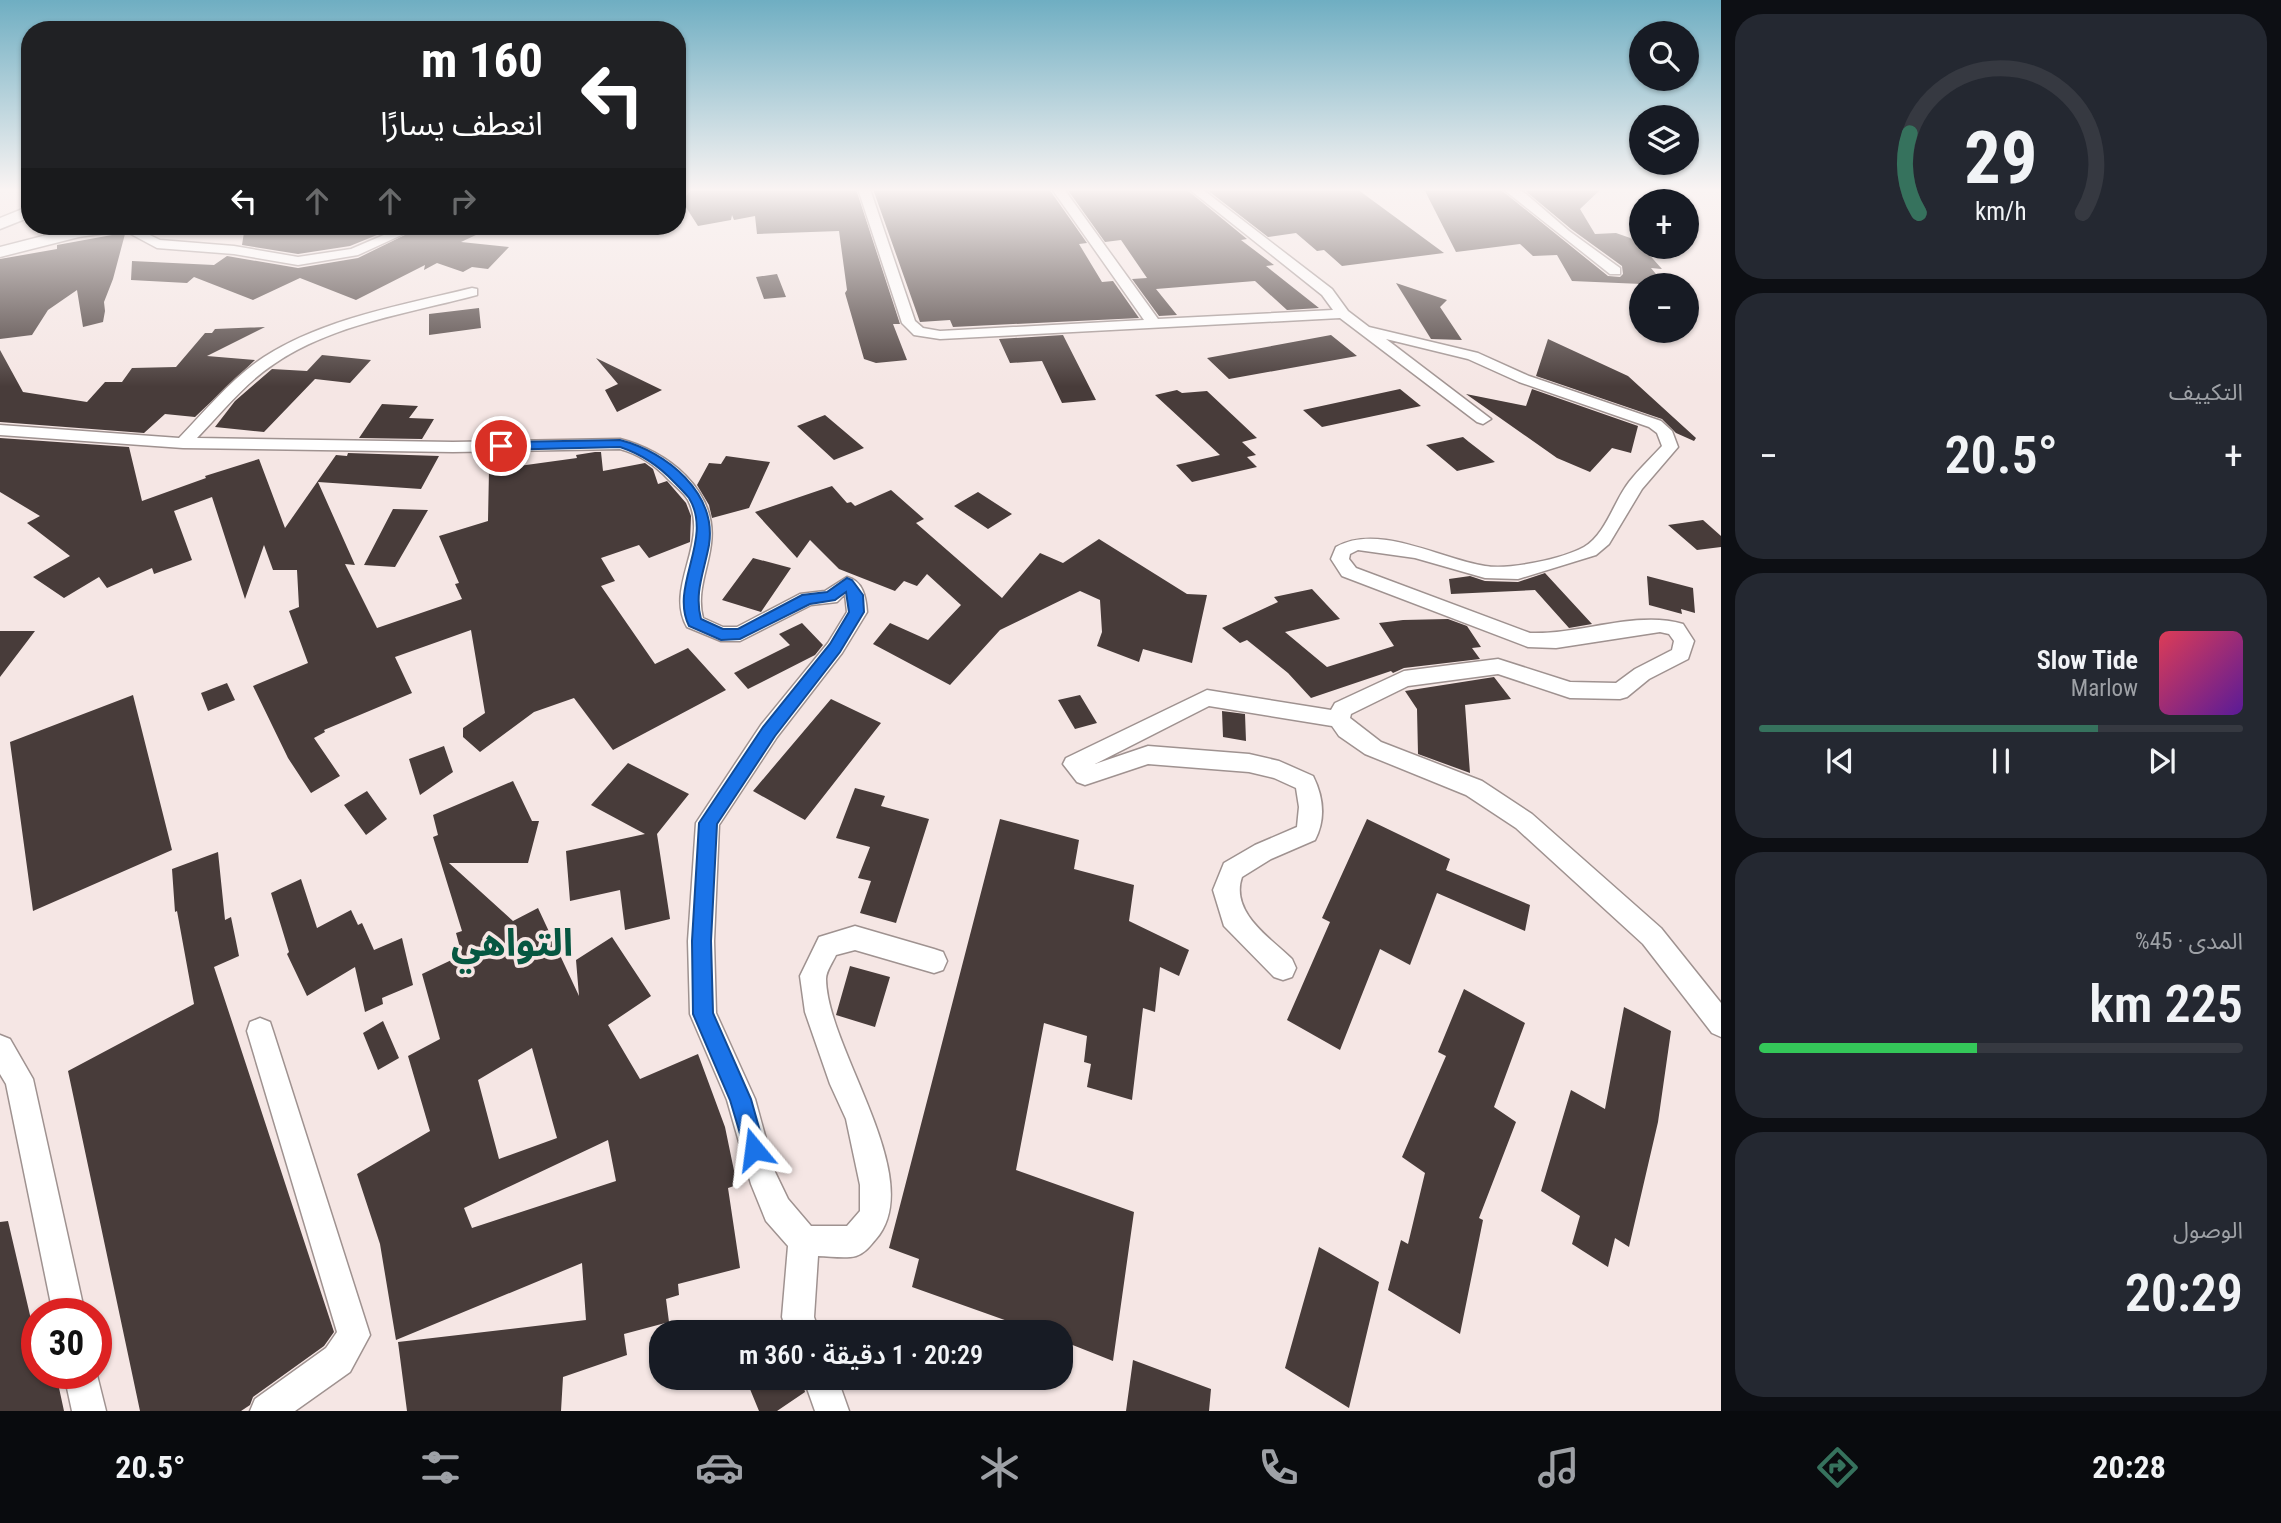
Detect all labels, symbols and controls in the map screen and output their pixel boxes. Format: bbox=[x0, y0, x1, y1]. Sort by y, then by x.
map controls bbox=[1629, 21, 1699, 343]
button: search bbox=[1629, 21, 1699, 91]
text: 160 m bbox=[421, 32, 543, 89]
icon: left bbox=[567, 49, 658, 140]
text: انعطف يسارًا bbox=[380, 105, 543, 143]
button: layers bbox=[1629, 105, 1699, 175]
text: 29 bbox=[1964, 115, 2038, 201]
icon: left bbox=[225, 182, 263, 220]
icon: ahead bbox=[298, 182, 336, 220]
icon: ahead bbox=[371, 182, 409, 220]
icon: right bbox=[444, 182, 482, 220]
button: + bbox=[1629, 189, 1699, 259]
text: km/h bbox=[1975, 197, 2027, 226]
button: − bbox=[1629, 273, 1699, 343]
text: التكييف bbox=[2169, 379, 2243, 406]
pin bbox=[471, 416, 531, 476]
text: 20.5° bbox=[1944, 425, 2058, 486]
icon: arrive bbox=[482, 427, 520, 465]
text: − bbox=[1759, 434, 1778, 478]
text: + bbox=[2224, 434, 2243, 478]
text: Slow Tide bbox=[2037, 645, 2138, 675]
text: Marlow bbox=[2071, 675, 2138, 702]
icon: previous bbox=[1821, 742, 1859, 780]
icon: pause bbox=[1982, 742, 2020, 780]
icon: next bbox=[2143, 742, 2181, 780]
district label: التواهي bbox=[451, 921, 573, 974]
text: المدى · 45% bbox=[2135, 928, 2243, 955]
text: 225 km bbox=[2089, 974, 2243, 1035]
position arrow bbox=[717, 1112, 791, 1186]
text: الوصول bbox=[2173, 1217, 2243, 1244]
text: 20:29 bbox=[2125, 1263, 2243, 1324]
speed limit sign: 30 bbox=[21, 1298, 112, 1389]
text: 20:29 · 1 دقيقة · 360 m bbox=[739, 1340, 983, 1370]
icon: filters bbox=[416, 1443, 465, 1492]
icon: car bbox=[695, 1443, 744, 1492]
icon: climate bbox=[975, 1443, 1024, 1492]
icon: phone bbox=[1254, 1443, 1303, 1492]
icon: music bbox=[1534, 1443, 1583, 1492]
icon: directions bbox=[1813, 1443, 1862, 1492]
text: 20.5° bbox=[115, 1448, 186, 1486]
text: 20:28 bbox=[2092, 1448, 2166, 1486]

